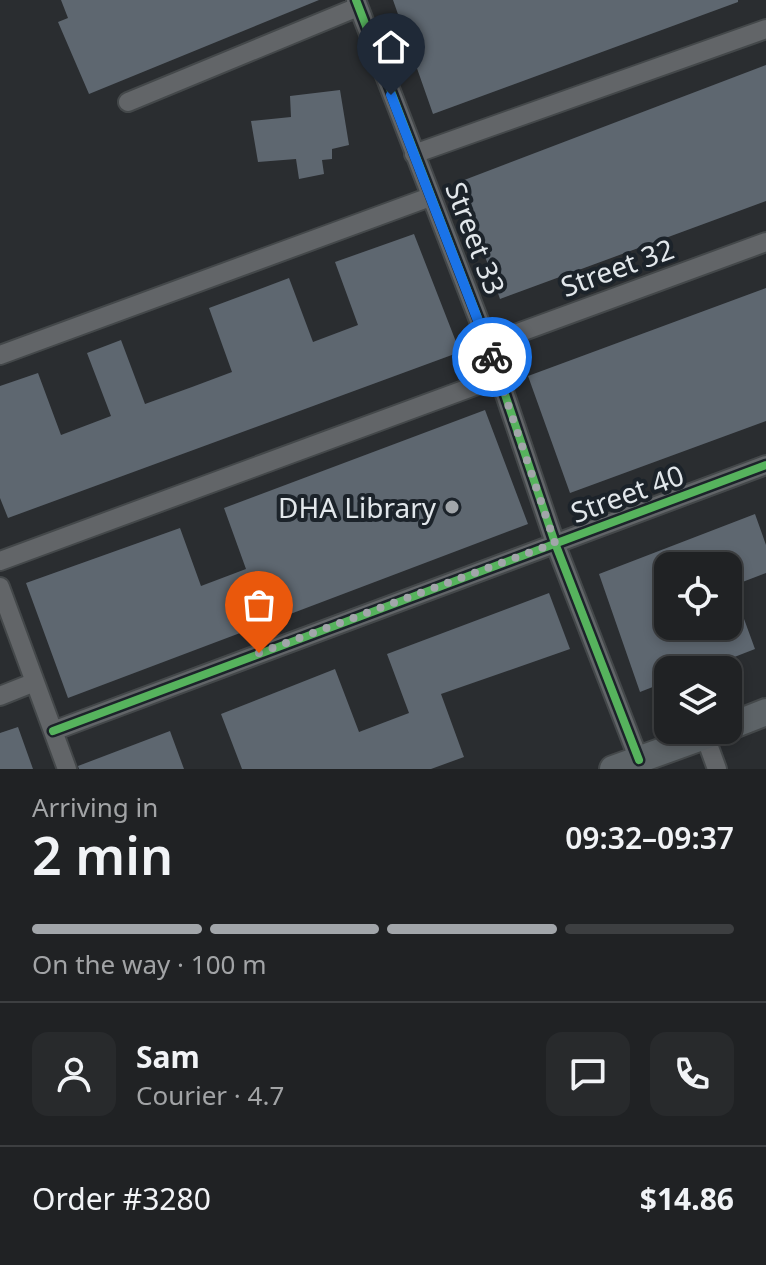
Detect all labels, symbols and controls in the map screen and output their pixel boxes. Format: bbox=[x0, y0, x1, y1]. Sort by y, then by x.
pin bbox=[357, 13, 425, 95]
icon: home bbox=[369, 25, 413, 69]
street label: Street 33 bbox=[437, 176, 515, 300]
street label: Street 32 bbox=[555, 229, 679, 305]
courier bbox=[452, 317, 532, 397]
icon: bike bbox=[470, 335, 514, 379]
street label: Street 40 bbox=[565, 455, 689, 531]
place label: DHA Library bbox=[278, 488, 437, 526]
marker: DHA Library bbox=[443, 498, 461, 516]
map controls bbox=[654, 552, 742, 744]
button: locate bbox=[654, 552, 742, 640]
pin bbox=[225, 571, 293, 653]
icon: bag bbox=[237, 583, 281, 627]
button: layers bbox=[654, 656, 742, 744]
text: Arriving in bbox=[32, 789, 158, 825]
text: 09:32–09:37 bbox=[565, 817, 734, 858]
text: 2 min bbox=[32, 819, 173, 890]
text: On the way · 100 m bbox=[32, 946, 266, 982]
button: person bbox=[32, 1032, 116, 1116]
button: chat bbox=[546, 1032, 630, 1116]
button: phone bbox=[650, 1032, 734, 1116]
text: Sam bbox=[136, 1036, 200, 1077]
text: Courier · 4.7 bbox=[136, 1077, 284, 1113]
text: Order #3280 bbox=[32, 1178, 211, 1219]
text: $14.86 bbox=[640, 1178, 734, 1219]

